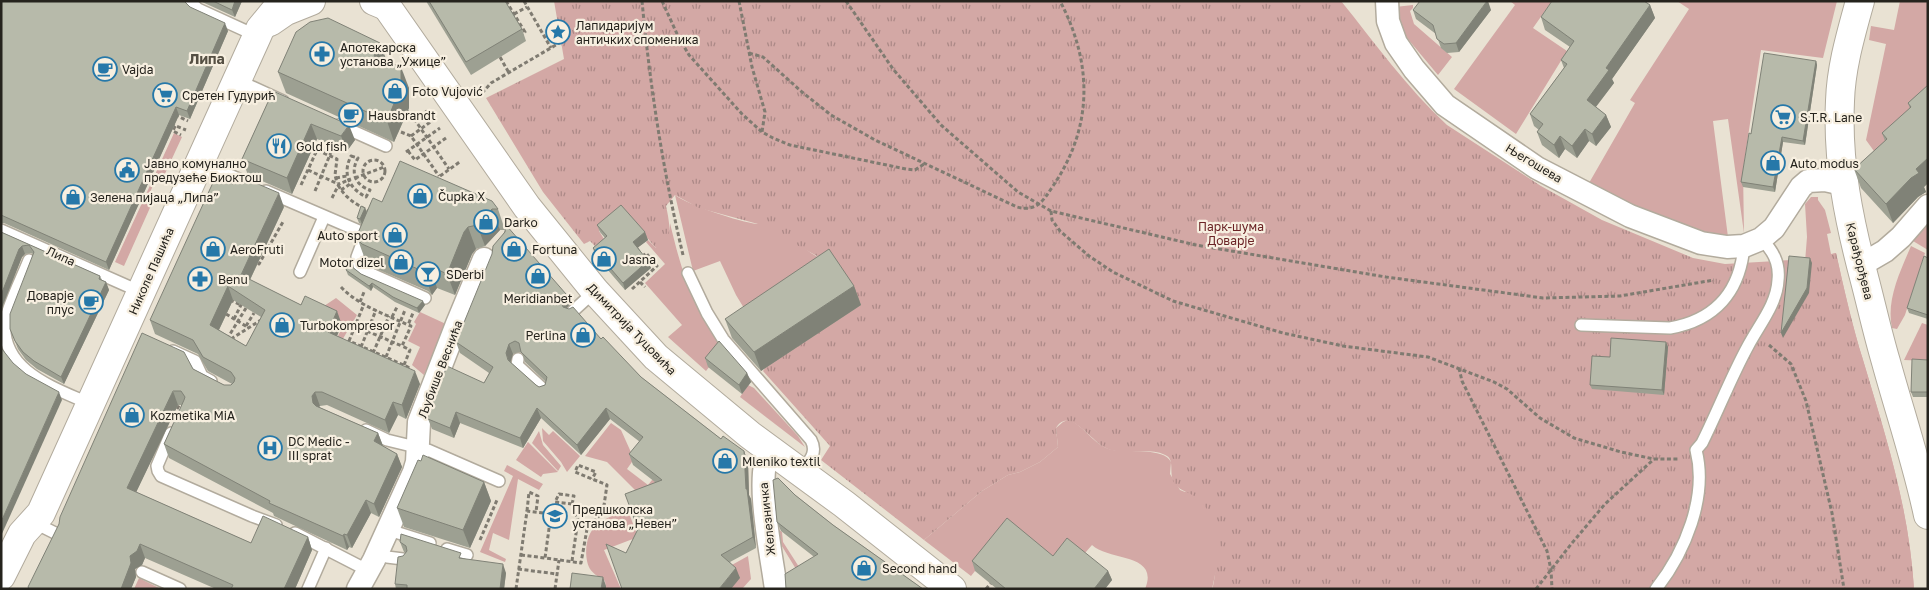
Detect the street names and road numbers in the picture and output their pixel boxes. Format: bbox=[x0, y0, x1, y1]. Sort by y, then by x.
street label: Његошева bbox=[1503, 140, 1565, 186]
street label: Карађорђева bbox=[1843, 221, 1877, 301]
street label: Николе Пашића bbox=[125, 225, 177, 317]
street label: Липа bbox=[44, 243, 78, 269]
street label: Димитрија Туцовића bbox=[584, 280, 680, 378]
street label: Љубише Веснића bbox=[414, 318, 466, 420]
street label: Железничка bbox=[756, 482, 778, 556]

